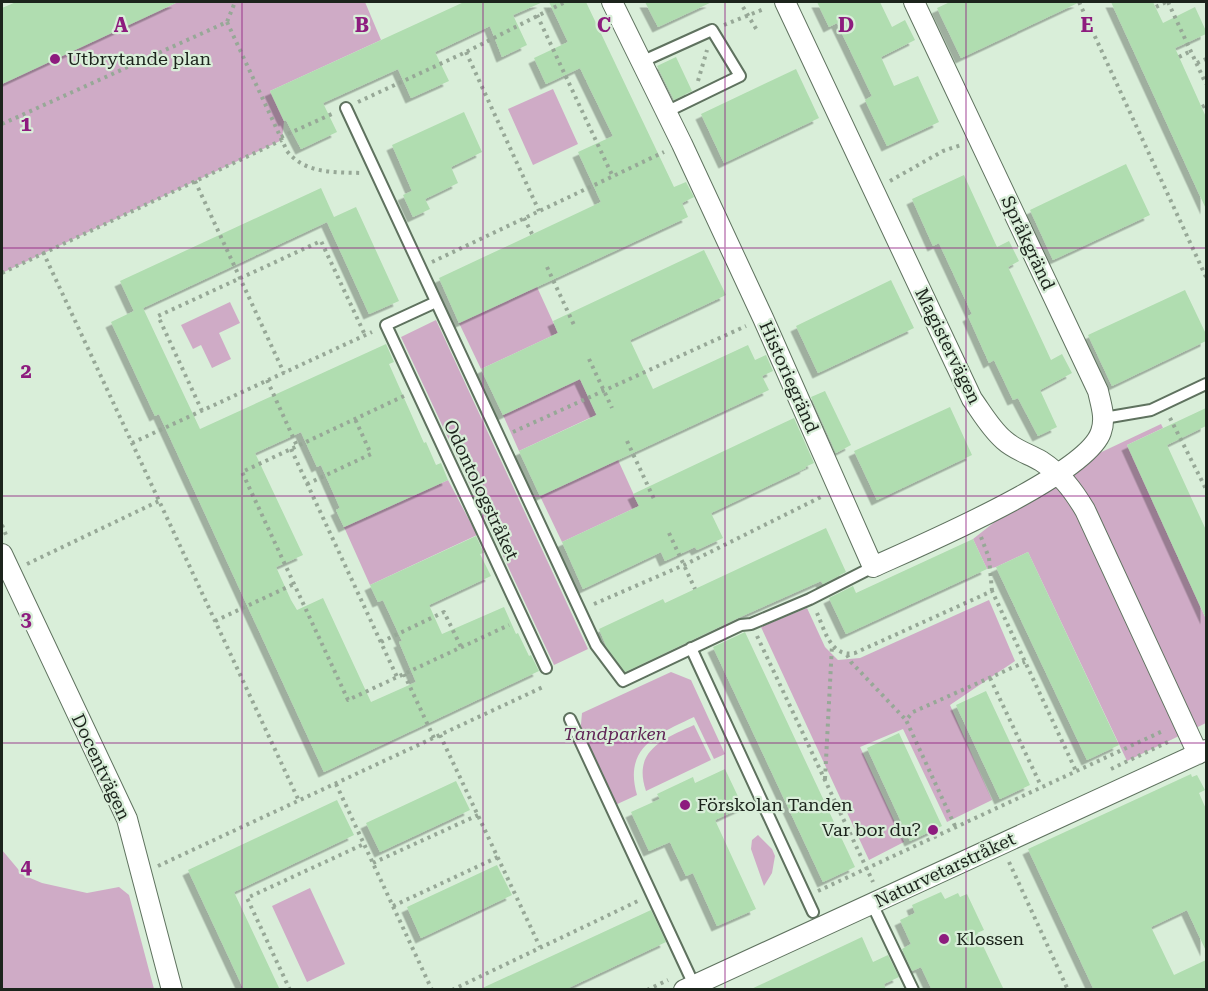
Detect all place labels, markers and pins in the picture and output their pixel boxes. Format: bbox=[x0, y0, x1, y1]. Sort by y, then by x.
place label: Utbrytande plan bbox=[67, 48, 212, 69]
marker: Utbrytande plan bbox=[48, 52, 62, 66]
place label: Förskolan Tanden bbox=[697, 794, 853, 815]
marker: Förskolan Tanden bbox=[678, 798, 692, 812]
place label: Var bor du? bbox=[822, 819, 921, 840]
marker: Var bor du? bbox=[926, 823, 940, 837]
place label: Klossen bbox=[956, 928, 1025, 949]
marker: Klossen bbox=[937, 932, 951, 946]

